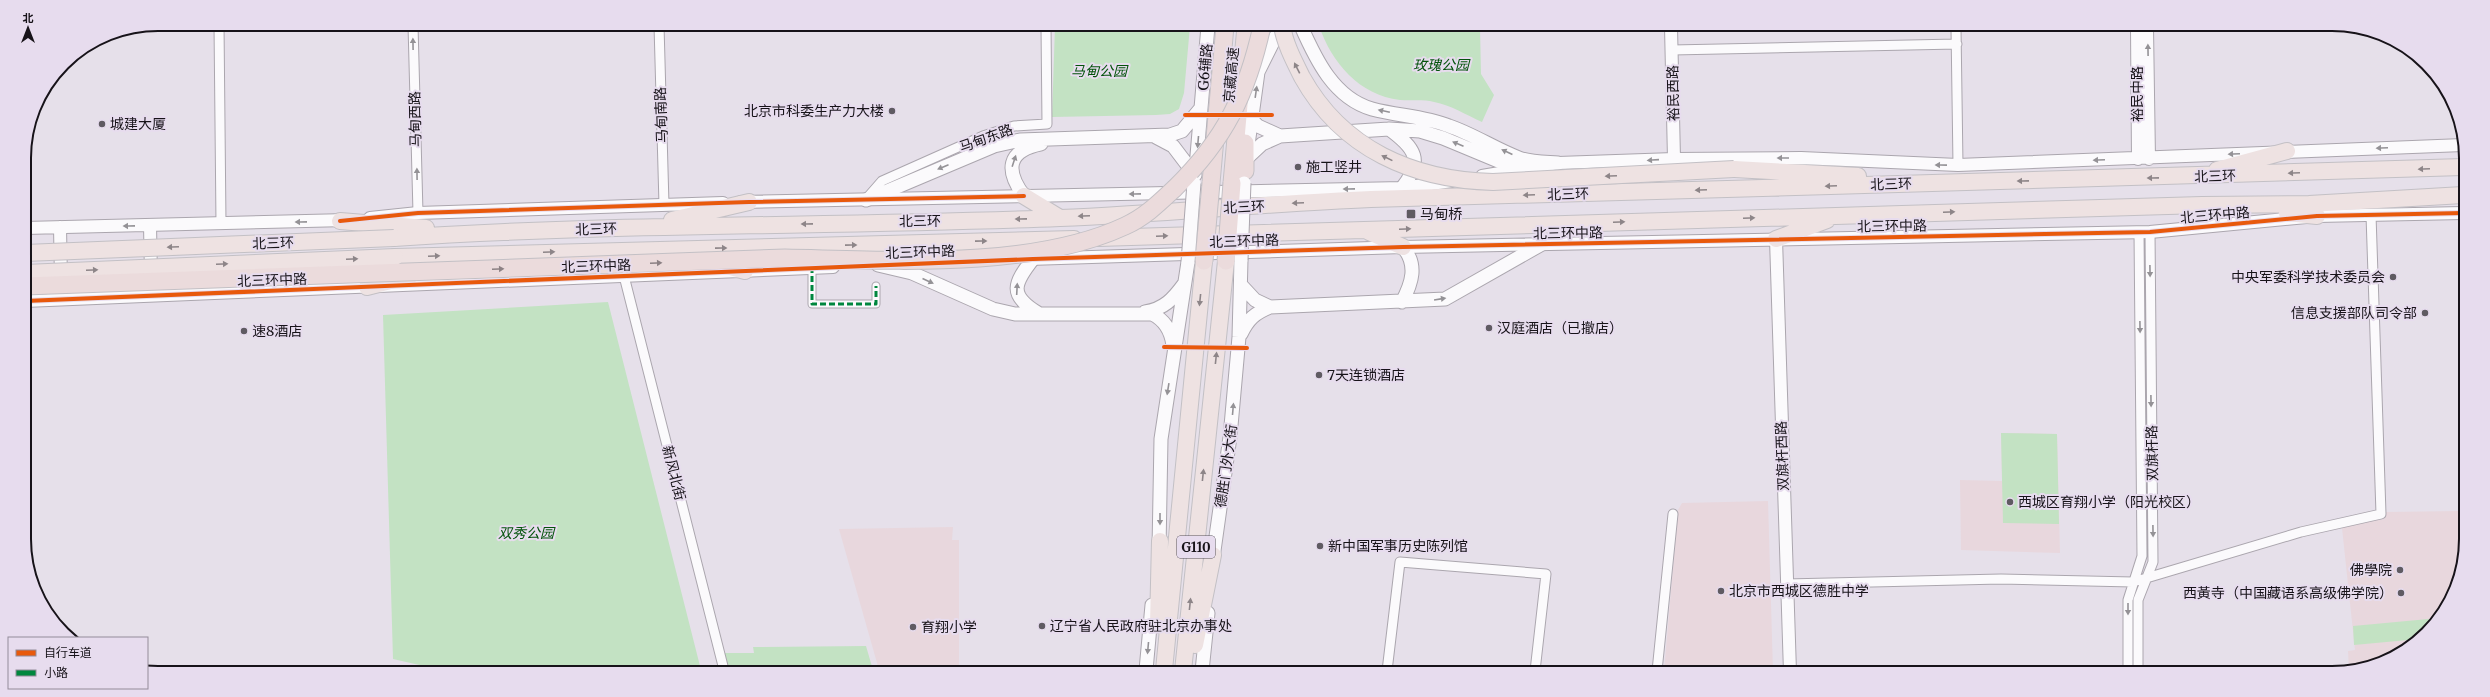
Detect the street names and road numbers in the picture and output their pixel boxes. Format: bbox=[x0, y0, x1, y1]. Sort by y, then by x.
street label: G6辅路 bbox=[1194, 43, 1216, 91]
street label: 京藏高速 bbox=[1220, 46, 1242, 104]
street label: 裕民西路 bbox=[1664, 65, 1682, 121]
street label: 裕民中路 bbox=[2128, 66, 2146, 122]
street label: 马甸南路 bbox=[651, 87, 671, 143]
street label: 马甸西路 bbox=[406, 91, 424, 147]
street label: 马甸东路 bbox=[957, 120, 1015, 156]
street label: 北三环 bbox=[2194, 166, 2236, 186]
street label: 北三环 bbox=[1870, 174, 1912, 194]
street label: 北三环 bbox=[1547, 184, 1589, 204]
street label: 北三环 bbox=[1223, 197, 1265, 217]
street label: 北三环中路 bbox=[2179, 203, 2251, 227]
street label: 北三环 bbox=[899, 212, 941, 230]
street label: 北三环中路 bbox=[1857, 216, 1927, 236]
street label: 北三环 bbox=[575, 219, 617, 239]
street label: 北三环中路 bbox=[1533, 223, 1603, 243]
street label: 北三环中路 bbox=[1209, 231, 1279, 251]
street label: 北三环 bbox=[252, 233, 294, 253]
street label: 北三环中路 bbox=[885, 242, 955, 262]
street label: 北三环中路 bbox=[561, 256, 631, 276]
street label: 北三环中路 bbox=[237, 270, 307, 290]
street label: 双旗杆西路 bbox=[1772, 421, 1792, 491]
street label: 德胜门外大街 bbox=[1211, 423, 1241, 509]
street label: 双旗杆路 bbox=[2143, 425, 2161, 481]
street label: 新风北街 bbox=[658, 444, 690, 502]
road number: G110 bbox=[1177, 536, 1215, 558]

